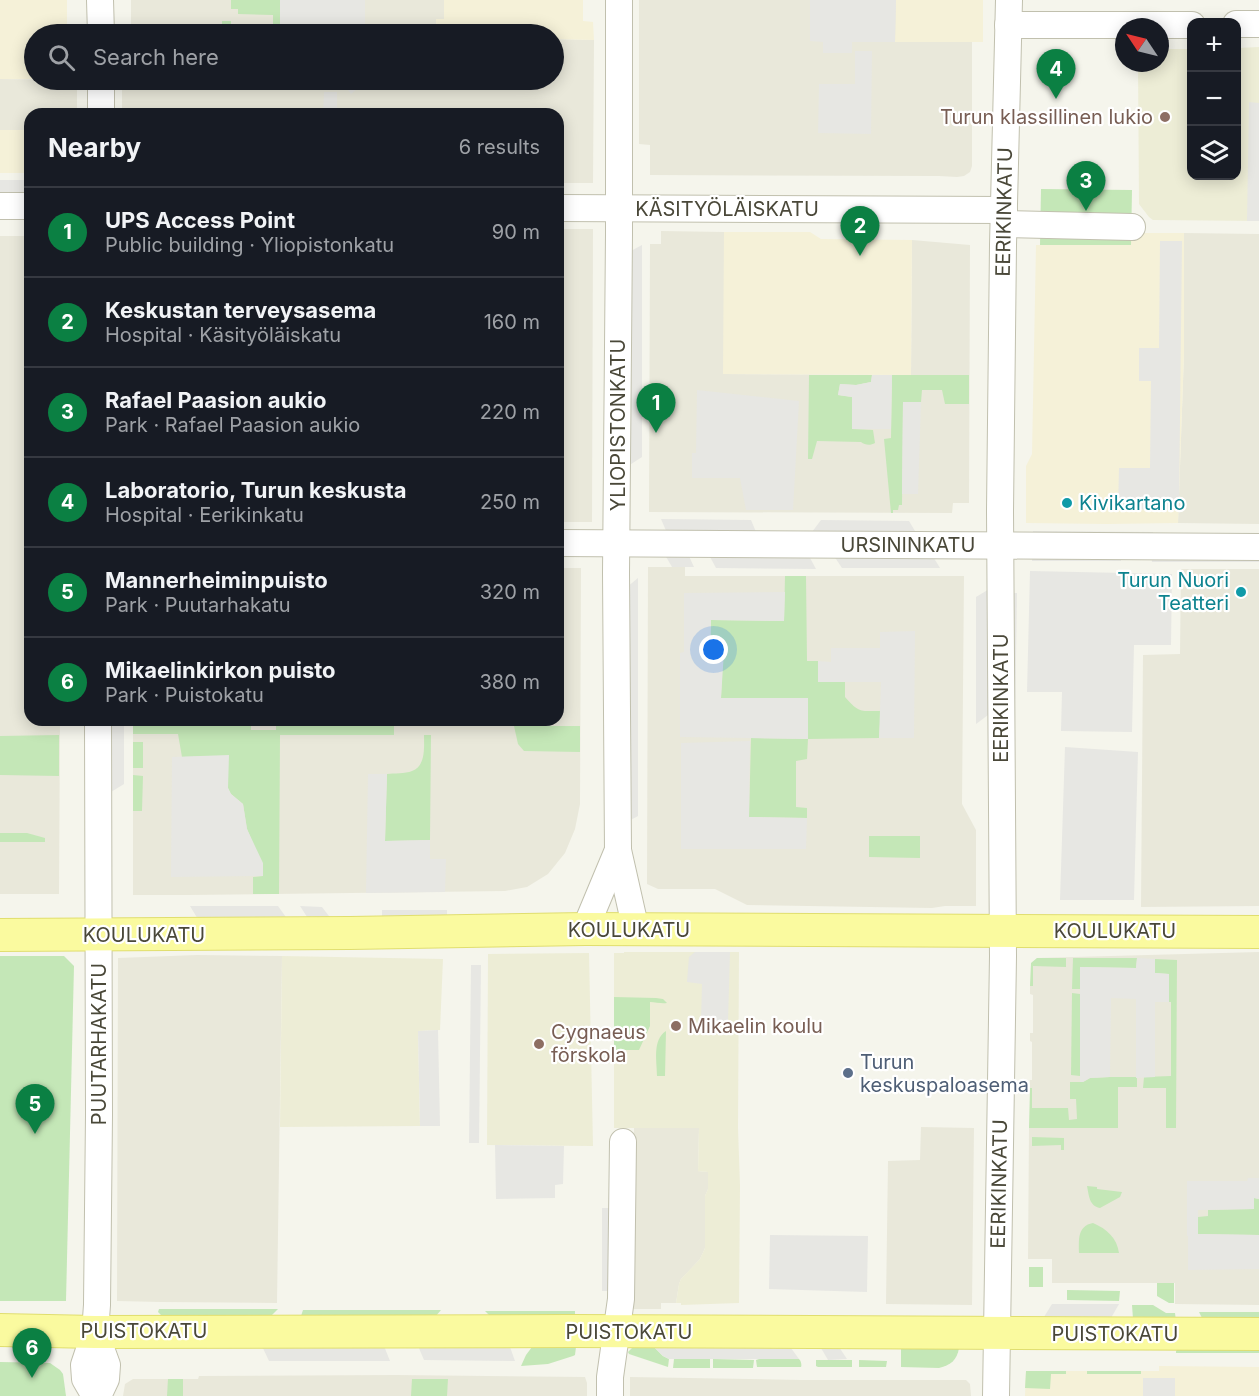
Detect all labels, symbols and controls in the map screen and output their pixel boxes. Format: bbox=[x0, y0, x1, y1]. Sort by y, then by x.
north arrow bbox=[1115, 18, 1169, 72]
map controls bbox=[1187, 18, 1241, 180]
button: + bbox=[1187, 18, 1241, 72]
search box bbox=[24, 24, 564, 90]
icon: search bbox=[45, 41, 78, 74]
text: Search here bbox=[93, 44, 219, 70]
pin: 4 bbox=[1036, 50, 1076, 99]
button: − bbox=[1187, 72, 1241, 126]
place label: Turun klassillinen lukio bbox=[940, 105, 1153, 129]
marker: Turun klassillinen lukio bbox=[1158, 110, 1172, 124]
button: layers bbox=[1187, 126, 1241, 180]
text: Nearby bbox=[48, 132, 141, 163]
text: 6 results bbox=[459, 135, 540, 159]
street label: EERIKINKATU bbox=[991, 147, 1017, 277]
pin: 3 bbox=[1066, 162, 1106, 211]
street label: KÄSITYÖLÄISKATU bbox=[635, 197, 819, 221]
pin: 2 bbox=[840, 206, 880, 256]
text: UPS Access Point bbox=[105, 207, 295, 233]
text: 1 bbox=[63, 220, 72, 244]
text: 90 m bbox=[492, 220, 540, 244]
text: Public building · Yliopistonkatu bbox=[105, 233, 394, 257]
text: Keskustan terveysasema bbox=[105, 297, 376, 323]
text: 2 bbox=[61, 310, 74, 334]
text: 160 m bbox=[484, 310, 540, 334]
text: Hospital · Käsityöläiskatu bbox=[105, 323, 341, 347]
street label: YLIOPISTONKATU bbox=[606, 339, 630, 511]
pin: 1 bbox=[636, 384, 676, 433]
text: Rafael Paasion aukio bbox=[105, 387, 326, 413]
text: 3 bbox=[61, 400, 74, 424]
text: 220 m bbox=[480, 400, 540, 424]
text: Park · Rafael Paasion aukio bbox=[105, 413, 360, 437]
text: Laboratorio, Turun keskusta bbox=[105, 477, 407, 503]
text: 4 bbox=[61, 490, 74, 514]
text: 250 m bbox=[480, 490, 540, 514]
place label: Kivikartano bbox=[1079, 491, 1185, 515]
marker: Kivikartano bbox=[1060, 496, 1074, 510]
text: Hospital · Eerikinkatu bbox=[105, 503, 304, 527]
street label: URSININKATU bbox=[841, 533, 975, 557]
text: Mannerheiminpuisto bbox=[105, 567, 328, 593]
place label: Turun Nuori Teatteri bbox=[1117, 568, 1229, 615]
text: 5 bbox=[61, 580, 74, 604]
text: 320 m bbox=[480, 580, 540, 604]
marker: Turun Nuori Teatteri bbox=[1234, 585, 1248, 599]
text: Park · Puutarhakatu bbox=[105, 593, 291, 617]
street label: EERIKINKATU bbox=[989, 633, 1013, 763]
your location bbox=[699, 635, 728, 664]
text: Mikaelinkirkon puisto bbox=[105, 657, 336, 683]
text: 6 bbox=[61, 670, 74, 694]
text: 380 m bbox=[480, 670, 540, 694]
text: Park · Puistokatu bbox=[105, 683, 264, 707]
street label: KOULUKATU bbox=[568, 918, 690, 942]
street label: KOULUKATU bbox=[1054, 919, 1176, 943]
street label: KOULUKATU bbox=[83, 923, 205, 947]
street label: PUUTARHAKATU bbox=[87, 963, 111, 1125]
place label: Mikaelin koulu bbox=[688, 1014, 823, 1038]
marker: Mikaelin koulu bbox=[669, 1019, 683, 1033]
place label: Cygnaeus förskola bbox=[551, 1020, 646, 1067]
marker: Cygnaeus förskola bbox=[532, 1037, 546, 1051]
place label: Turun keskuspaloasema bbox=[860, 1050, 1029, 1097]
marker: Turun keskuspaloasema bbox=[841, 1066, 855, 1080]
pin: 5 bbox=[15, 1084, 54, 1134]
street label: EERIKINKATU bbox=[986, 1119, 1012, 1249]
street label: PUISTOKATU bbox=[81, 1319, 207, 1343]
street label: PUISTOKATU bbox=[566, 1320, 692, 1344]
street label: PUISTOKATU bbox=[1052, 1322, 1178, 1346]
pin: 6 bbox=[12, 1328, 51, 1378]

